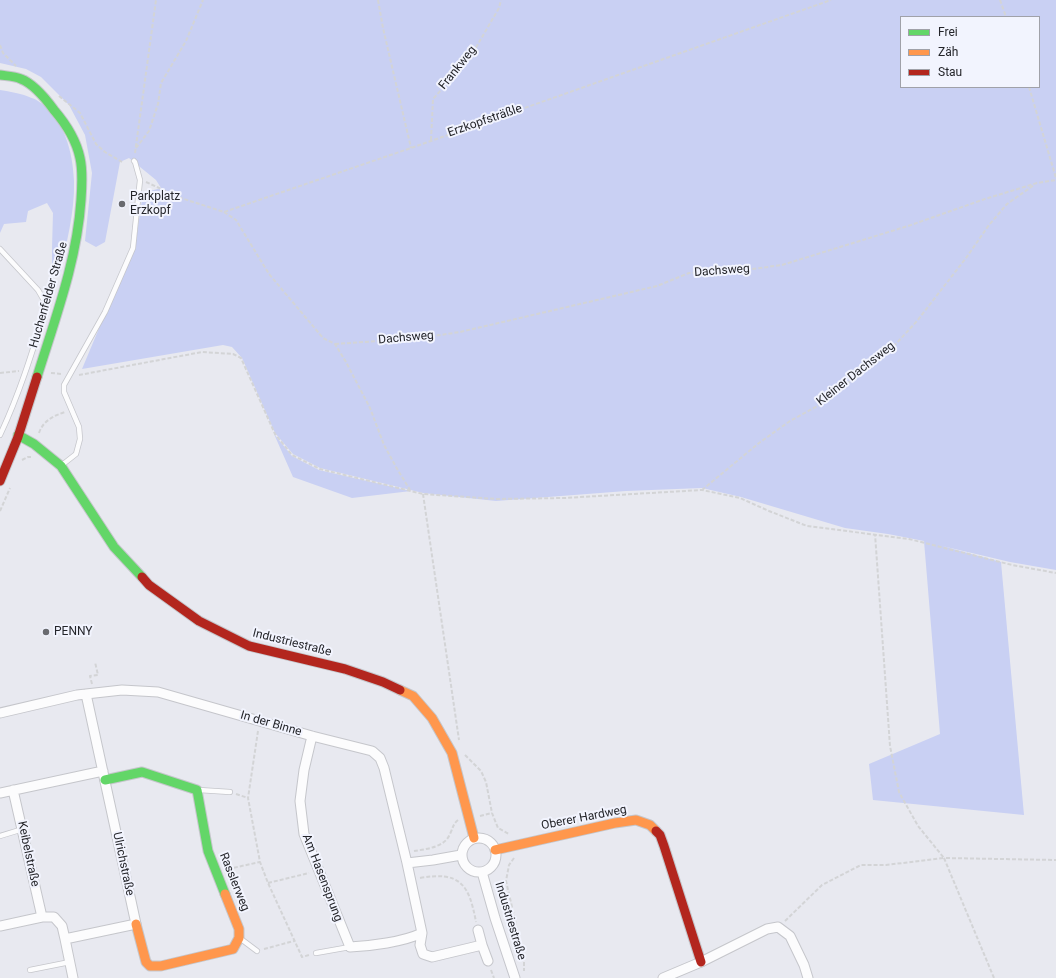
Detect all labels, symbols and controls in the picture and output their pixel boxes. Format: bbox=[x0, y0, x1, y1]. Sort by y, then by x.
legend bbox=[900, 16, 1040, 88]
text: Frei bbox=[938, 25, 958, 39]
street label: Frankweg bbox=[436, 43, 480, 93]
text: Zäh bbox=[938, 45, 958, 59]
text: Stau bbox=[938, 65, 962, 79]
street label: Erzkopfsträßle bbox=[446, 102, 524, 140]
place label: Parkplatz Erzkopf bbox=[130, 190, 180, 218]
marker: Parkplatz Erzkopf bbox=[117, 199, 127, 209]
street label: Huchenfelder Straße bbox=[27, 240, 71, 350]
street label: Dachsweg bbox=[694, 262, 750, 280]
street label: Dachsweg bbox=[378, 328, 434, 348]
street label: Kleiner Dachsweg bbox=[814, 339, 898, 409]
place label: PENNY bbox=[54, 625, 93, 639]
street label: Industriestraße bbox=[251, 626, 333, 660]
marker: PENNY bbox=[41, 627, 51, 637]
street label: In der Binne bbox=[239, 708, 303, 740]
street label: Oberer Hardweg bbox=[540, 803, 628, 833]
street label: Keibelstraße bbox=[14, 820, 42, 888]
street label: Ulrichstraße bbox=[109, 831, 137, 897]
street label: Am Hasensprung bbox=[299, 832, 345, 924]
street label: Rasslerweg bbox=[216, 851, 252, 913]
street label: Industriestraße bbox=[491, 880, 529, 962]

